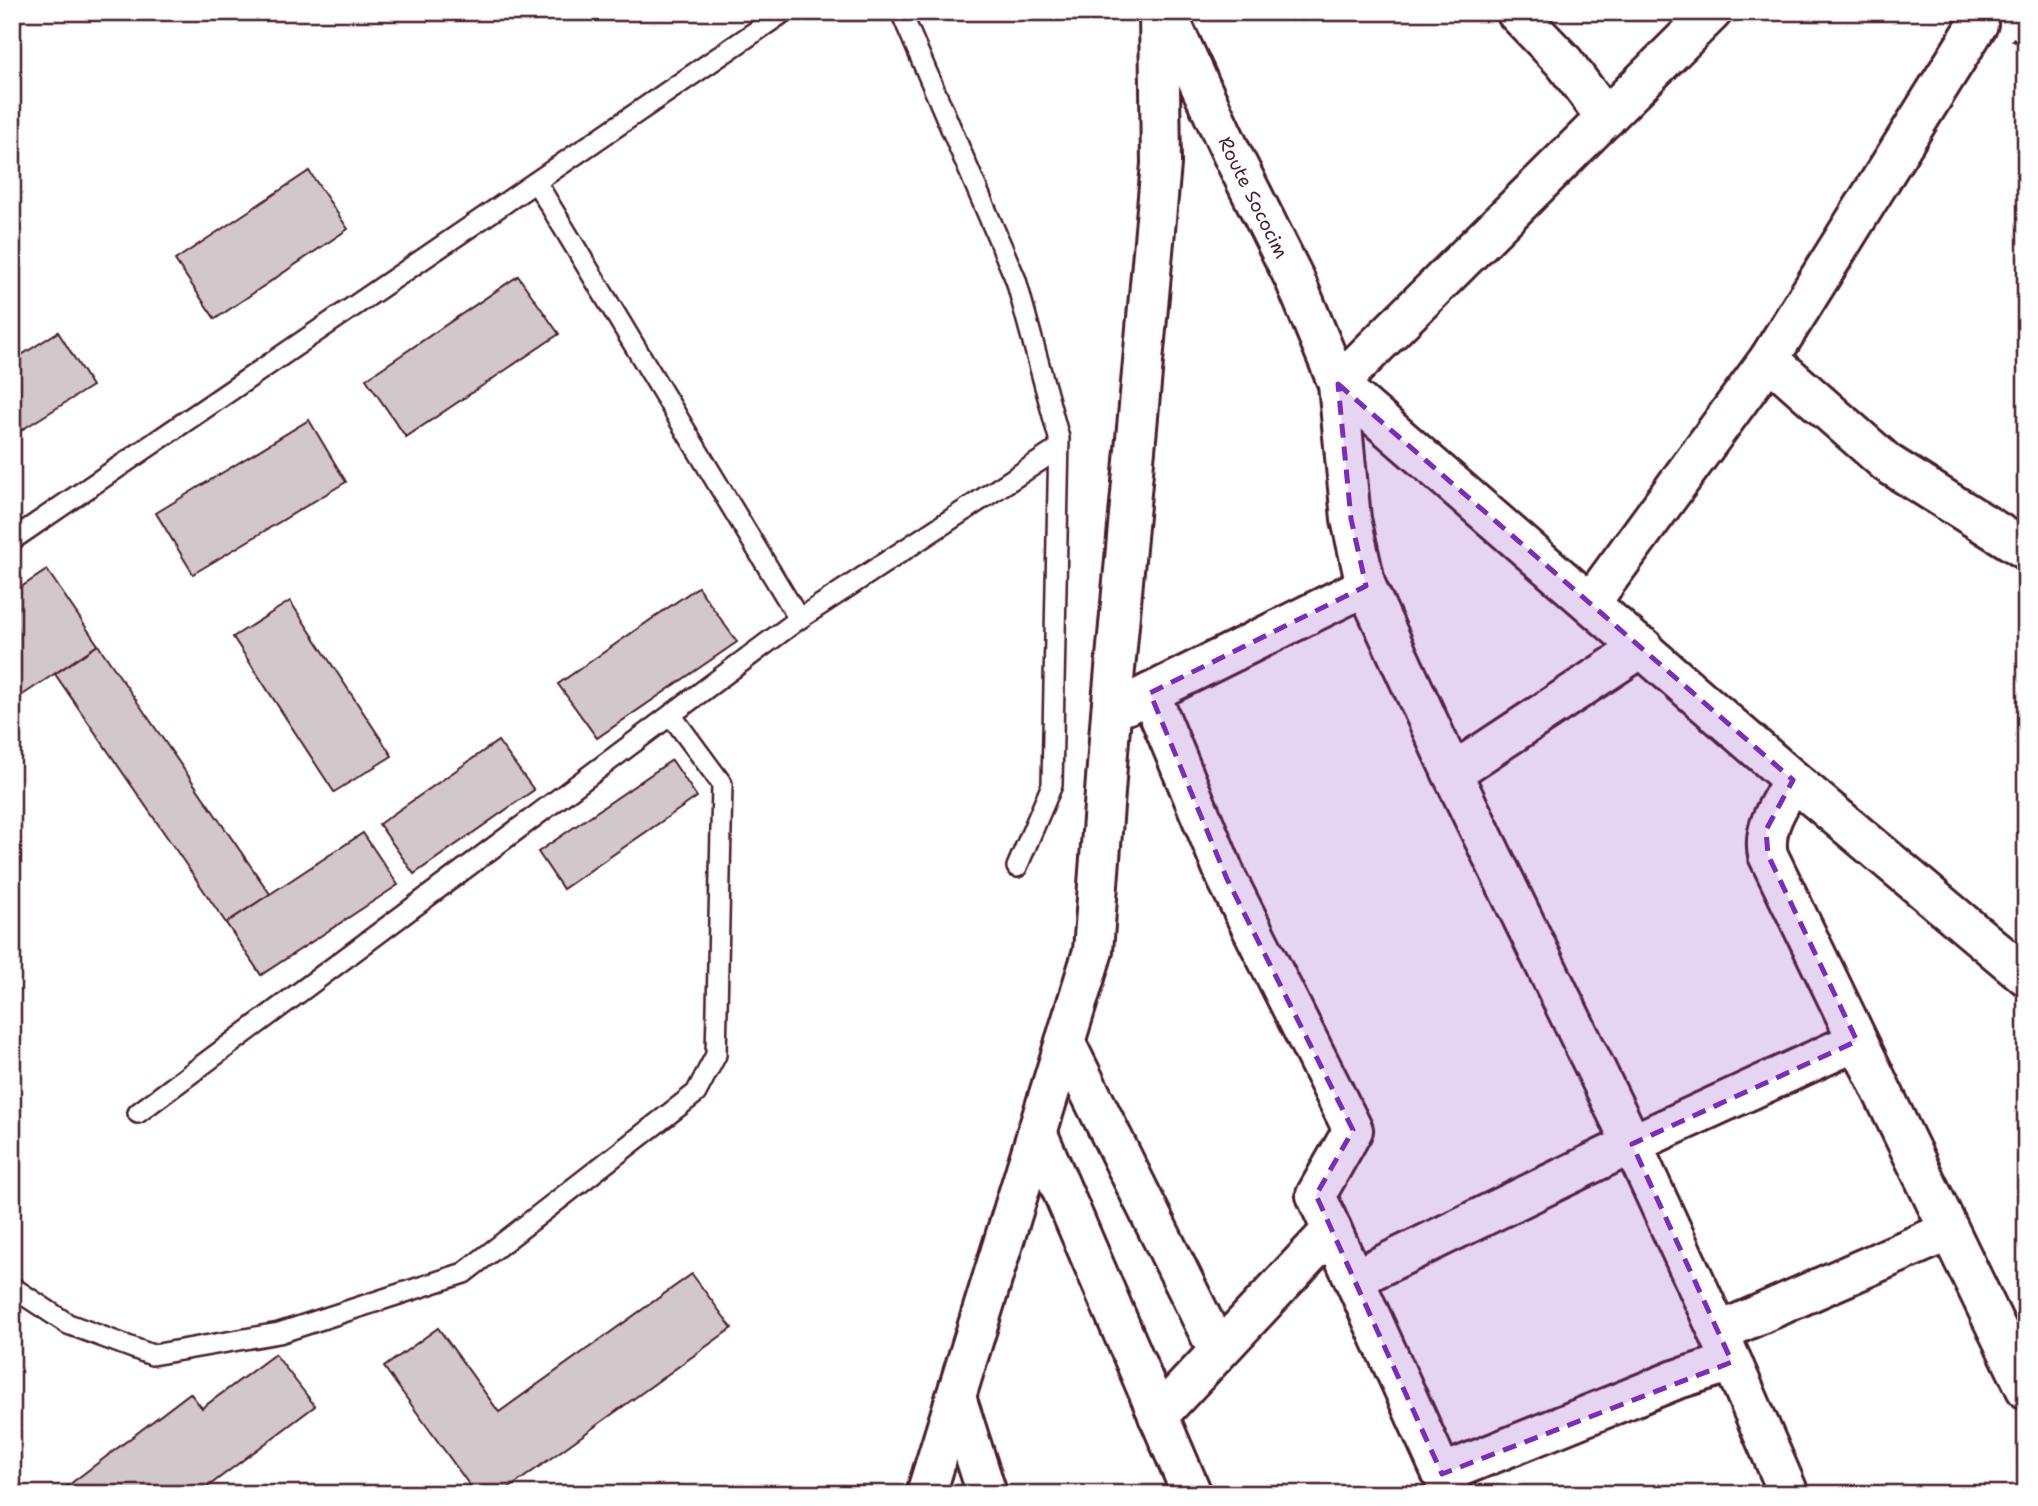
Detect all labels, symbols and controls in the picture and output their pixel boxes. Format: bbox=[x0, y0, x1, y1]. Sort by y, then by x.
street label: Route Sococim bbox=[1213, 133, 1294, 263]

